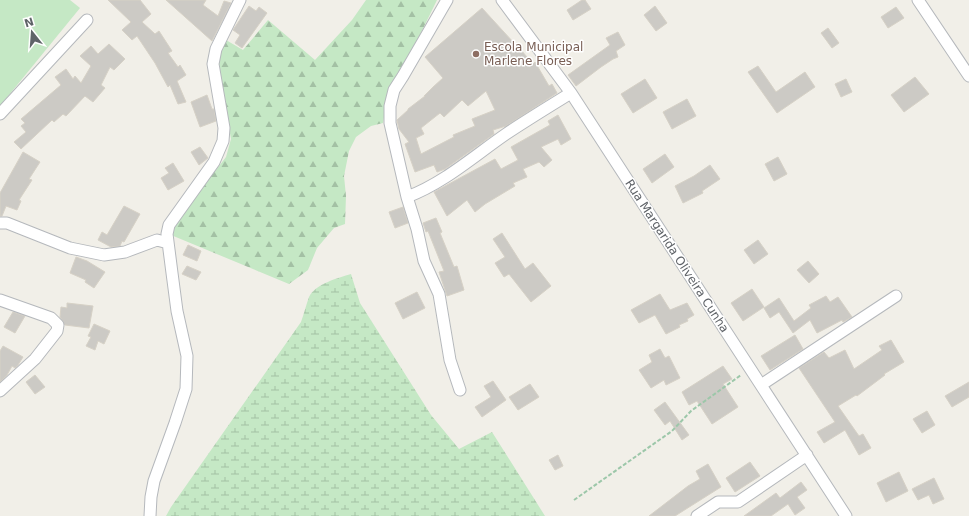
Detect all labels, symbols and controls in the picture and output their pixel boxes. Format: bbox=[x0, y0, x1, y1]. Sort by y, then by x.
north arrow bbox=[12, 12, 52, 52]
text: N bbox=[23, 15, 36, 30]
place label: Escola Municipal Marlene Flores bbox=[484, 40, 583, 68]
marker: Escola Municipal Marlene Flores bbox=[471, 49, 481, 59]
street label: Rua Margarida Oliveira Cunha bbox=[622, 177, 732, 335]

